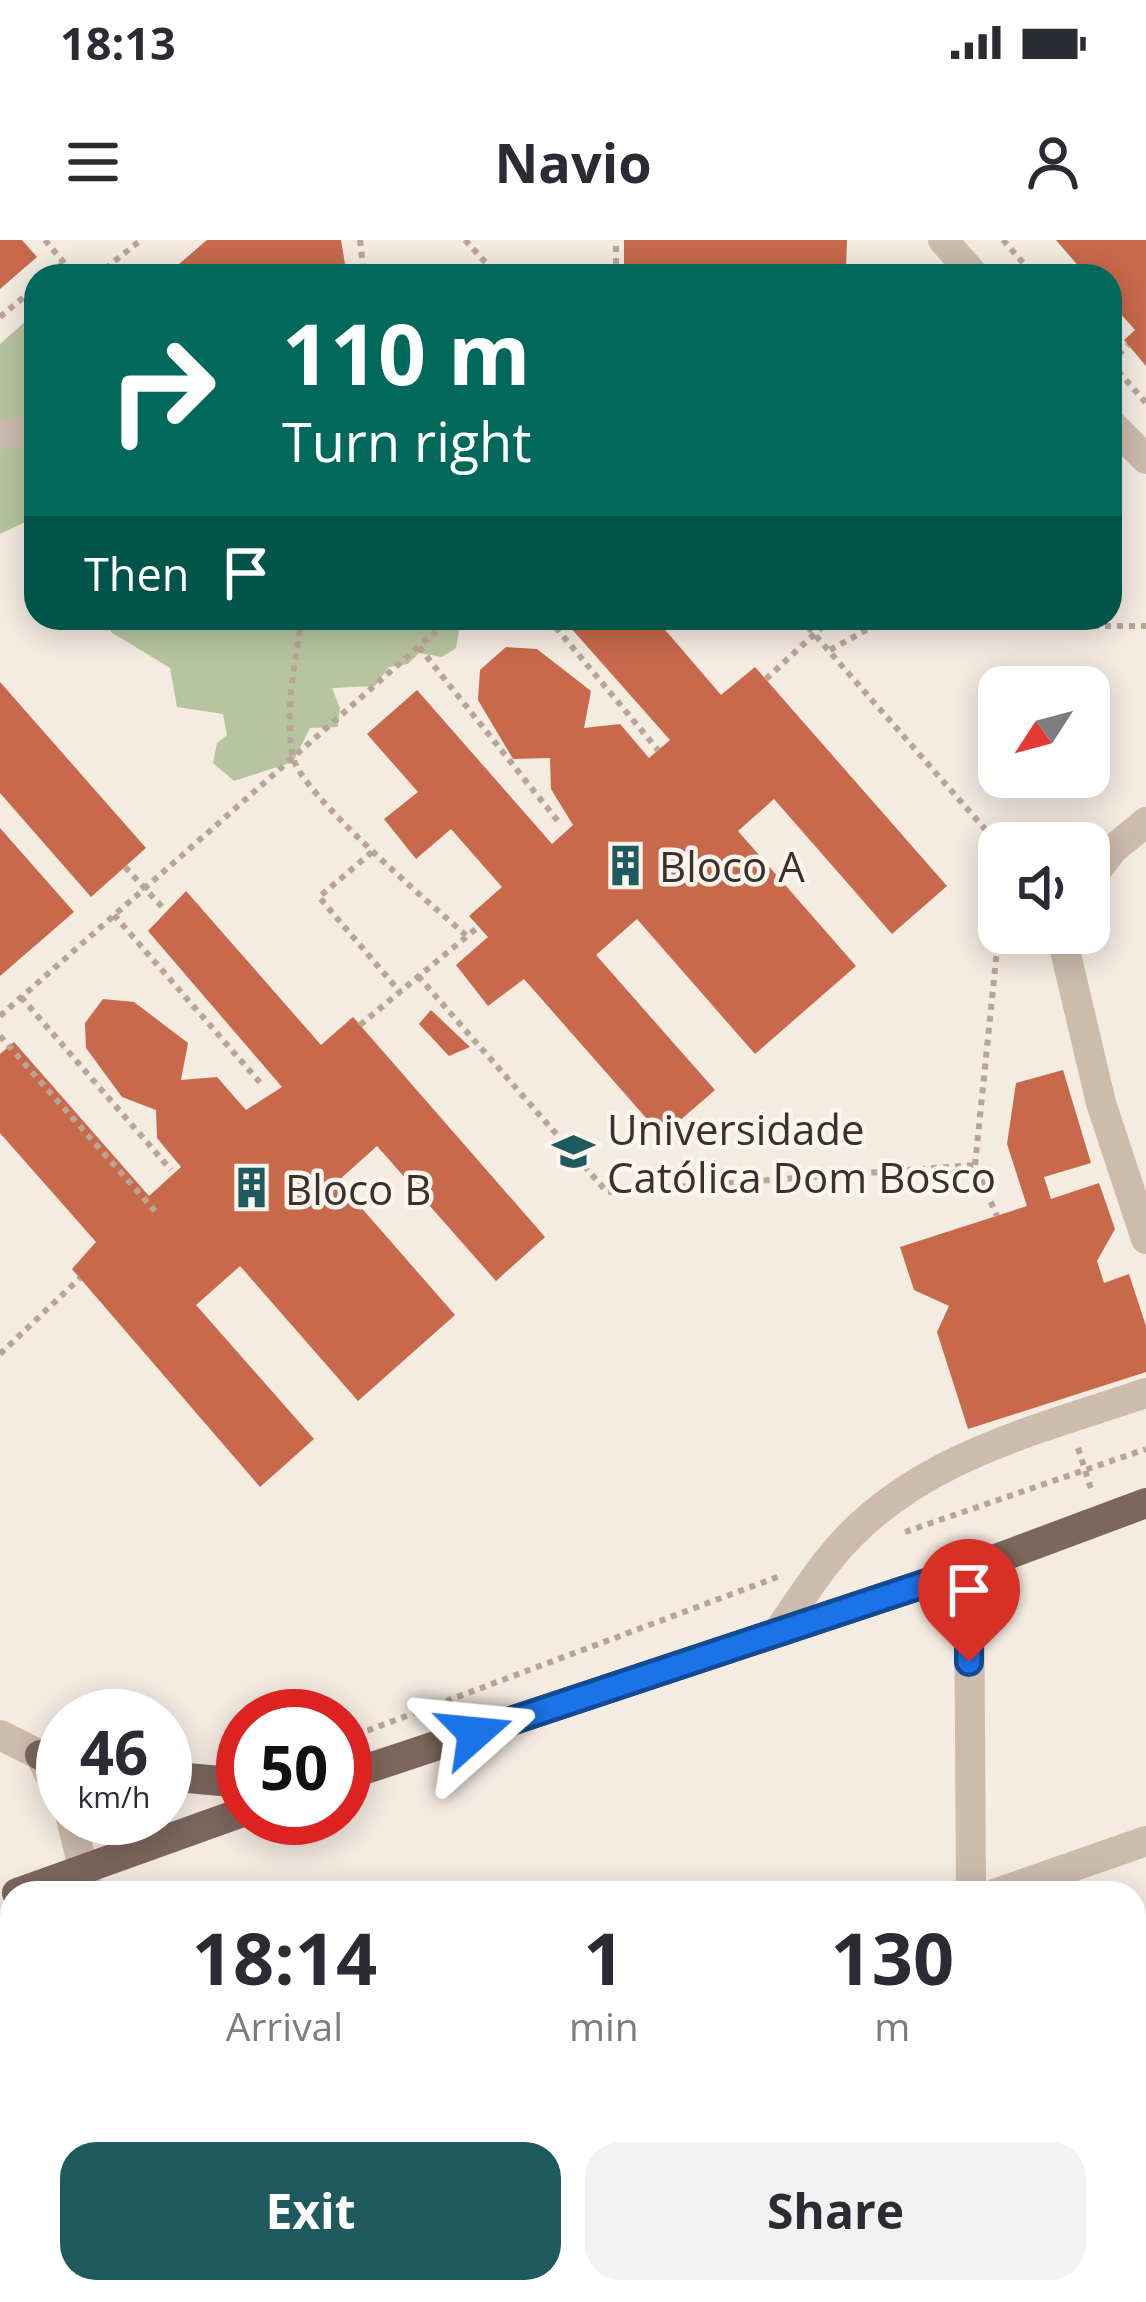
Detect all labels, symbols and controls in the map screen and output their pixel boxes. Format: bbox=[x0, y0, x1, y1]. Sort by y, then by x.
text: 18:13 bbox=[60, 12, 176, 73]
text: Navio bbox=[494, 125, 652, 199]
icon: menu bbox=[60, 129, 126, 195]
icon: person bbox=[1020, 129, 1086, 195]
text: 110 m bbox=[282, 295, 530, 410]
icon: right bbox=[84, 312, 240, 468]
text: Turn right bbox=[282, 404, 531, 478]
icon: arrive bbox=[213, 540, 279, 606]
text: Then bbox=[84, 543, 189, 604]
north arrow bbox=[978, 666, 1110, 798]
map controls bbox=[978, 666, 1110, 954]
button: sound bbox=[978, 822, 1110, 954]
place label: Bloco A bbox=[659, 837, 805, 894]
building icon: Bloco A bbox=[602, 842, 648, 888]
place label: Universidade Católica Dom Bosco bbox=[607, 1100, 996, 1205]
school or university icon: Universidade Católica Dom Bosco bbox=[550, 1129, 596, 1175]
place label: Bloco B bbox=[285, 1160, 431, 1217]
building icon: Bloco B bbox=[228, 1165, 274, 1211]
pin bbox=[918, 1539, 1020, 1662]
icon: arrive bbox=[936, 1557, 1002, 1623]
position arrow bbox=[412, 1670, 538, 1796]
speed limit sign: 50 bbox=[216, 1689, 372, 1845]
text: 46 bbox=[80, 1711, 148, 1793]
text: km/h bbox=[78, 1776, 150, 1817]
text: 18:14 bbox=[192, 1908, 377, 2006]
text: 1 bbox=[583, 1908, 624, 2006]
text: 130 bbox=[831, 1908, 954, 2006]
text: Arrival bbox=[226, 1999, 343, 2052]
text: min bbox=[569, 1999, 639, 2052]
text: m bbox=[874, 1999, 910, 2052]
button: Exit bbox=[60, 2142, 561, 2280]
button: Share bbox=[585, 2142, 1086, 2280]

